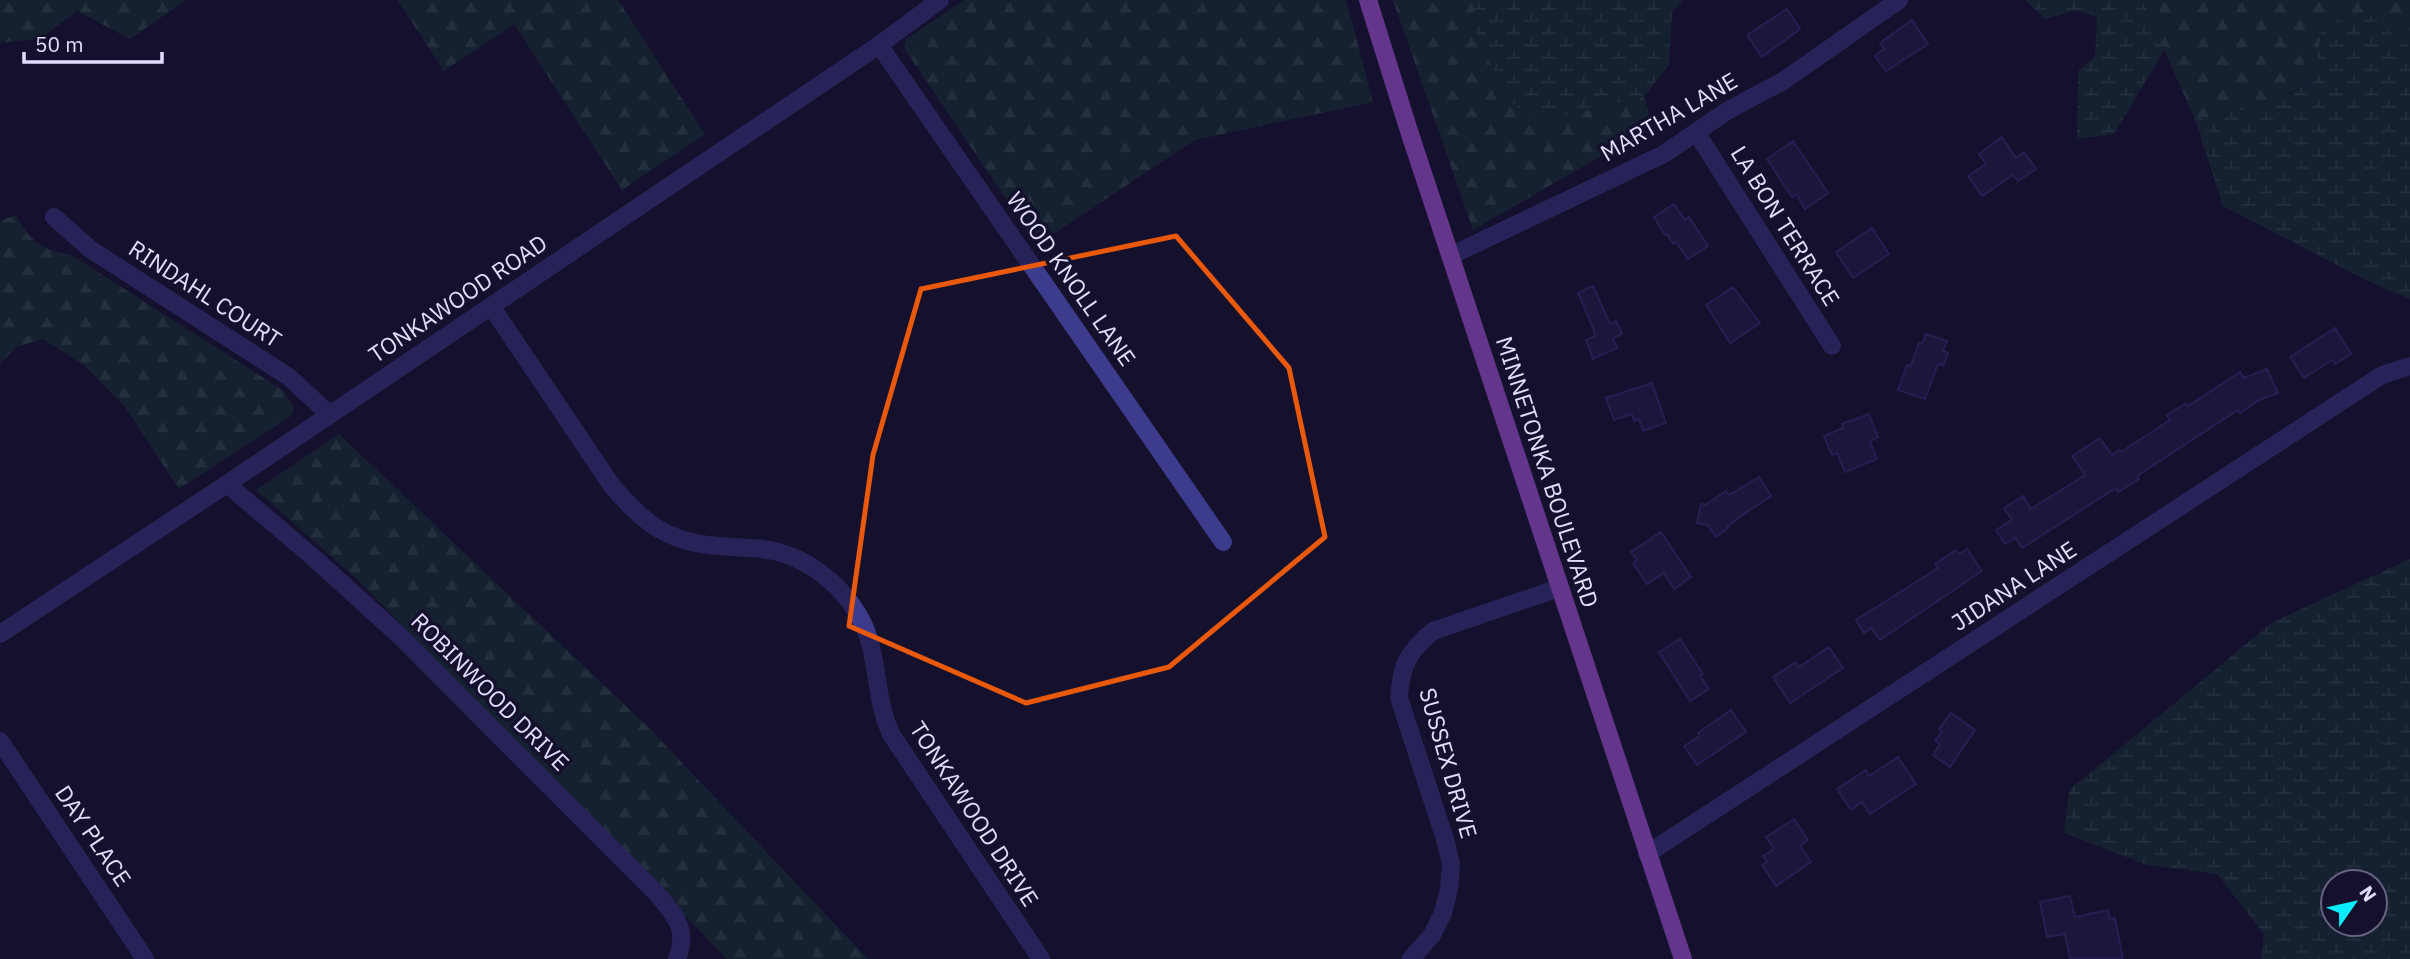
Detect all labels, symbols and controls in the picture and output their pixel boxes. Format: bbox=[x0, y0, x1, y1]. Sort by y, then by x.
scale bar bbox=[24, 21, 163, 65]
text: 50 m bbox=[35, 30, 84, 58]
street label: MARTHA LANE bbox=[1595, 65, 1742, 168]
street label: LA BON TERRACE bbox=[1725, 140, 1847, 311]
street label: WOOD KNOLL LANE bbox=[1000, 185, 1143, 371]
street label: TONKAWOOD ROAD bbox=[362, 227, 552, 369]
street label: RINDAHL COURT bbox=[123, 233, 288, 354]
street label: MINNETONKA BOULEVARD bbox=[1490, 332, 1606, 611]
street label: JIDANA LANE bbox=[1945, 533, 2082, 637]
street label: ROBINWOOD DRIVE bbox=[405, 606, 576, 777]
street label: SUSSEX DRIVE bbox=[1413, 684, 1485, 841]
street label: TONKAWOOD DRIVE bbox=[904, 715, 1046, 912]
street label: DAY PLACE bbox=[49, 779, 139, 892]
north arrow bbox=[2319, 868, 2389, 938]
text: N bbox=[2354, 881, 2382, 906]

